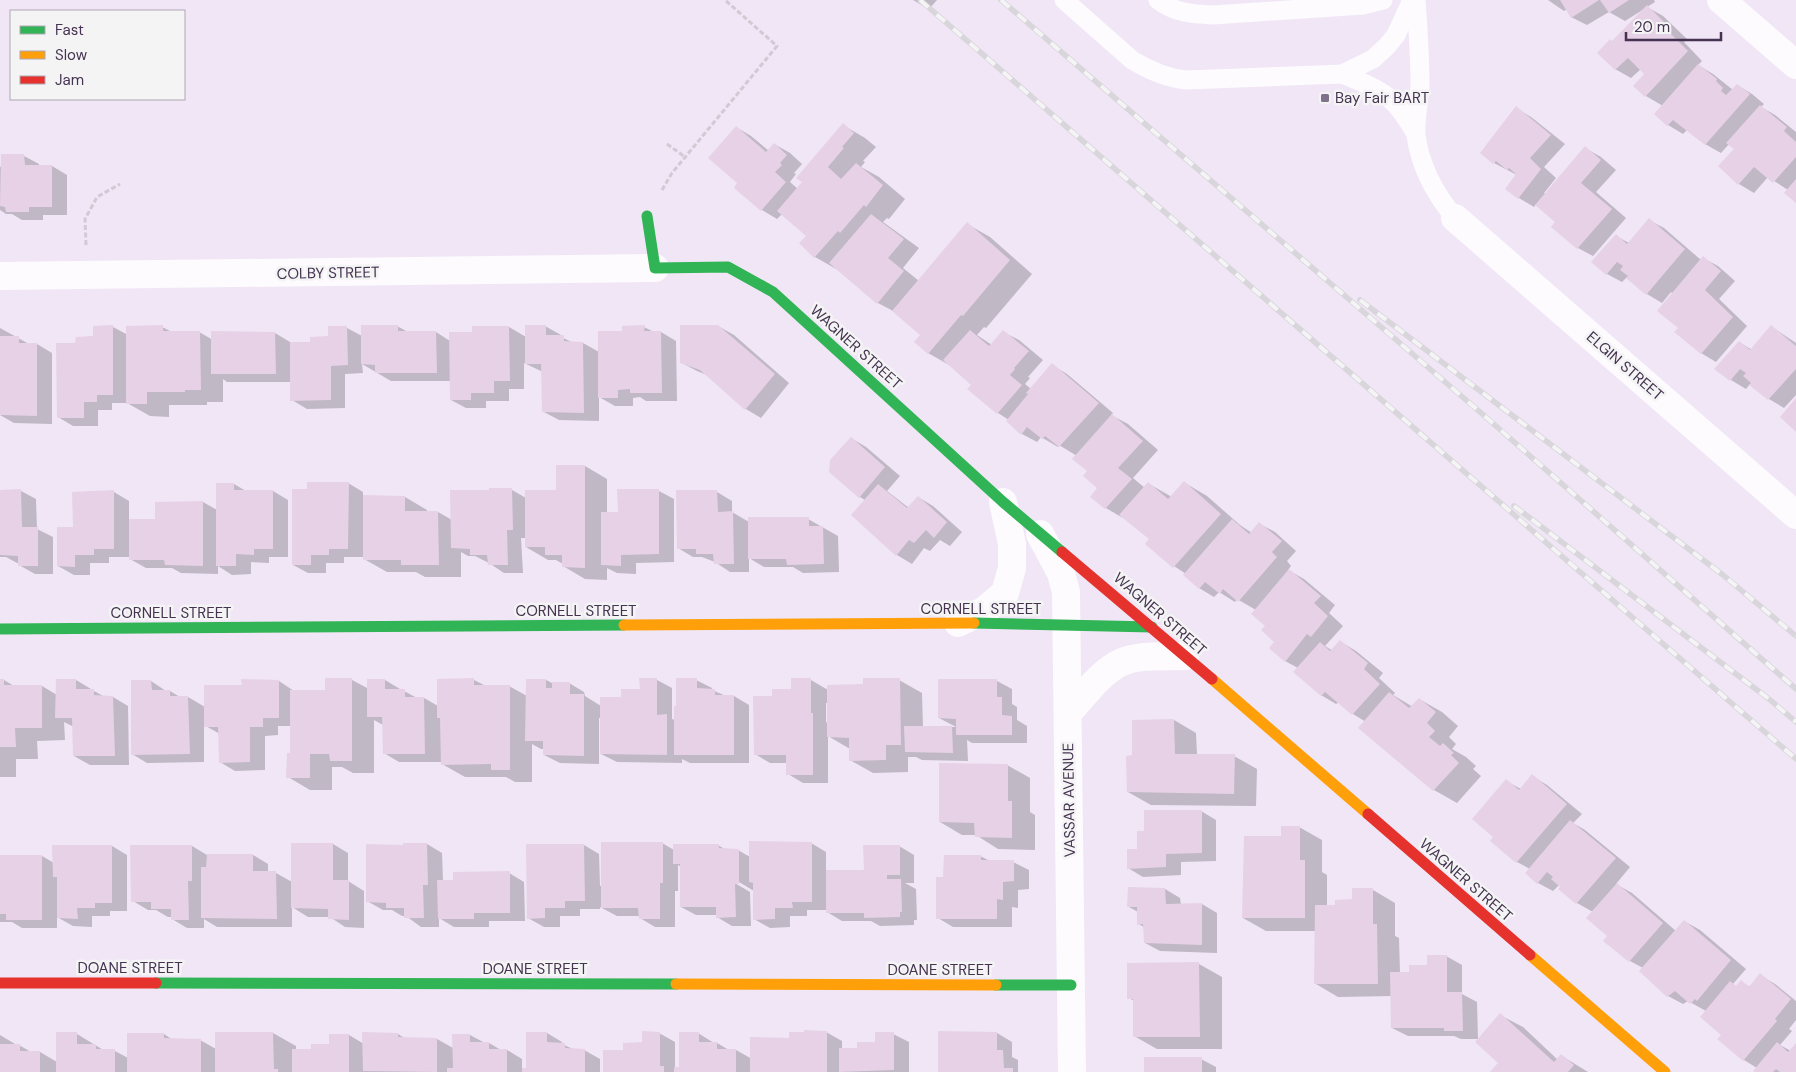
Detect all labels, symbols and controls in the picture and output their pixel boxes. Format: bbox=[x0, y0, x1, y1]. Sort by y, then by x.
legend bbox=[10, 10, 185, 100]
scale bar bbox=[1626, 10, 1721, 42]
text: 20 m bbox=[1634, 17, 1670, 37]
text: Fast bbox=[55, 20, 84, 40]
text: Slow bbox=[55, 45, 88, 65]
text: Jam bbox=[55, 70, 84, 90]
place label: Bay Fair BART bbox=[1335, 88, 1429, 108]
marker: Bay Fair BART bbox=[1319, 92, 1331, 104]
street label: COLBY STREET bbox=[276, 262, 380, 284]
street label: WAGNER STREET bbox=[806, 300, 906, 394]
street label: ELGIN STREET bbox=[1582, 327, 1668, 405]
street label: WAGNER STREET bbox=[1109, 568, 1211, 660]
street label: CORNELL STREET bbox=[920, 599, 1042, 619]
street label: CORNELL STREET bbox=[515, 601, 637, 621]
street label: CORNELL STREET bbox=[110, 603, 232, 623]
street label: VASSAR AVENUE bbox=[1058, 743, 1080, 857]
street label: WAGNER STREET bbox=[1415, 834, 1517, 926]
street label: DOANE STREET bbox=[77, 958, 183, 978]
street label: DOANE STREET bbox=[482, 959, 588, 979]
street label: DOANE STREET bbox=[887, 960, 993, 980]

